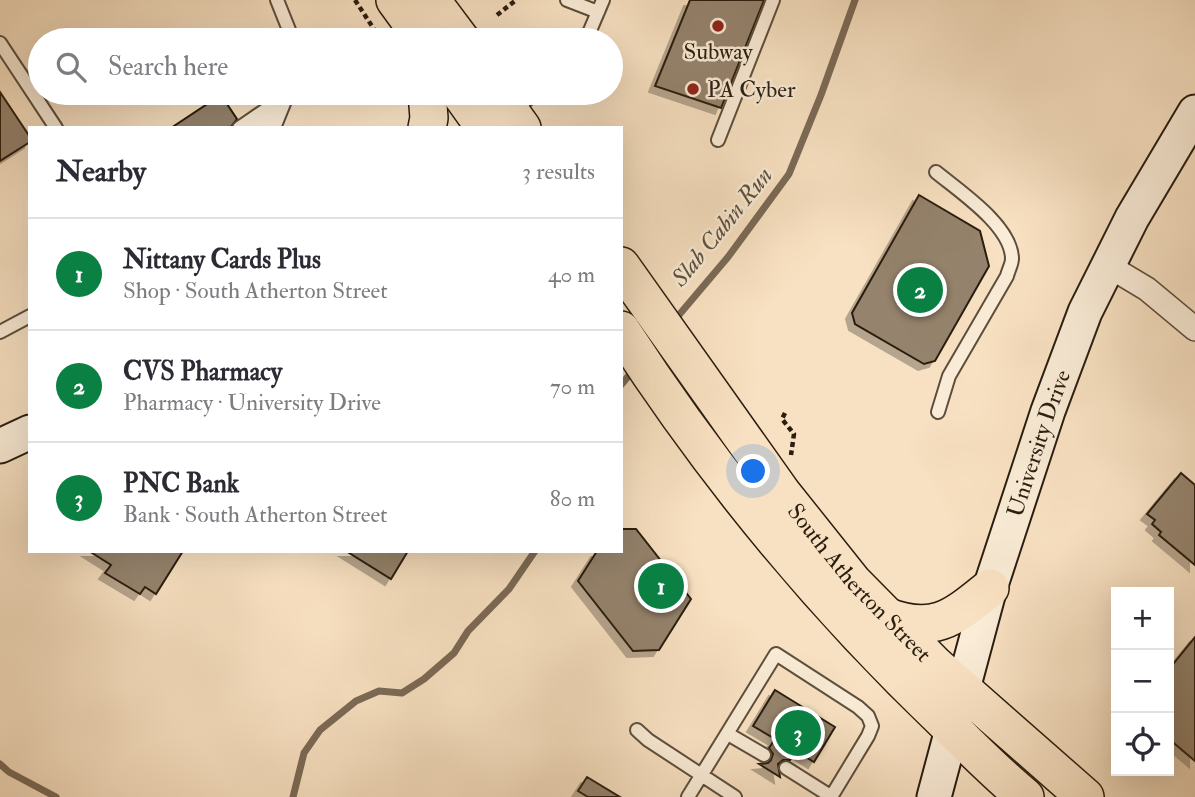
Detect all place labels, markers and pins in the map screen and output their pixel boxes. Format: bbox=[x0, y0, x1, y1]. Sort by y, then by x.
marker: Subway bbox=[710, 18, 726, 34]
place label: Subway bbox=[683, 37, 753, 66]
place label: PA Cyber bbox=[707, 75, 796, 104]
marker: PA Cyber bbox=[685, 81, 701, 97]
pin: 2 bbox=[897, 264, 943, 316]
pin: 1 bbox=[638, 560, 684, 612]
pin: 3 bbox=[775, 707, 821, 759]

